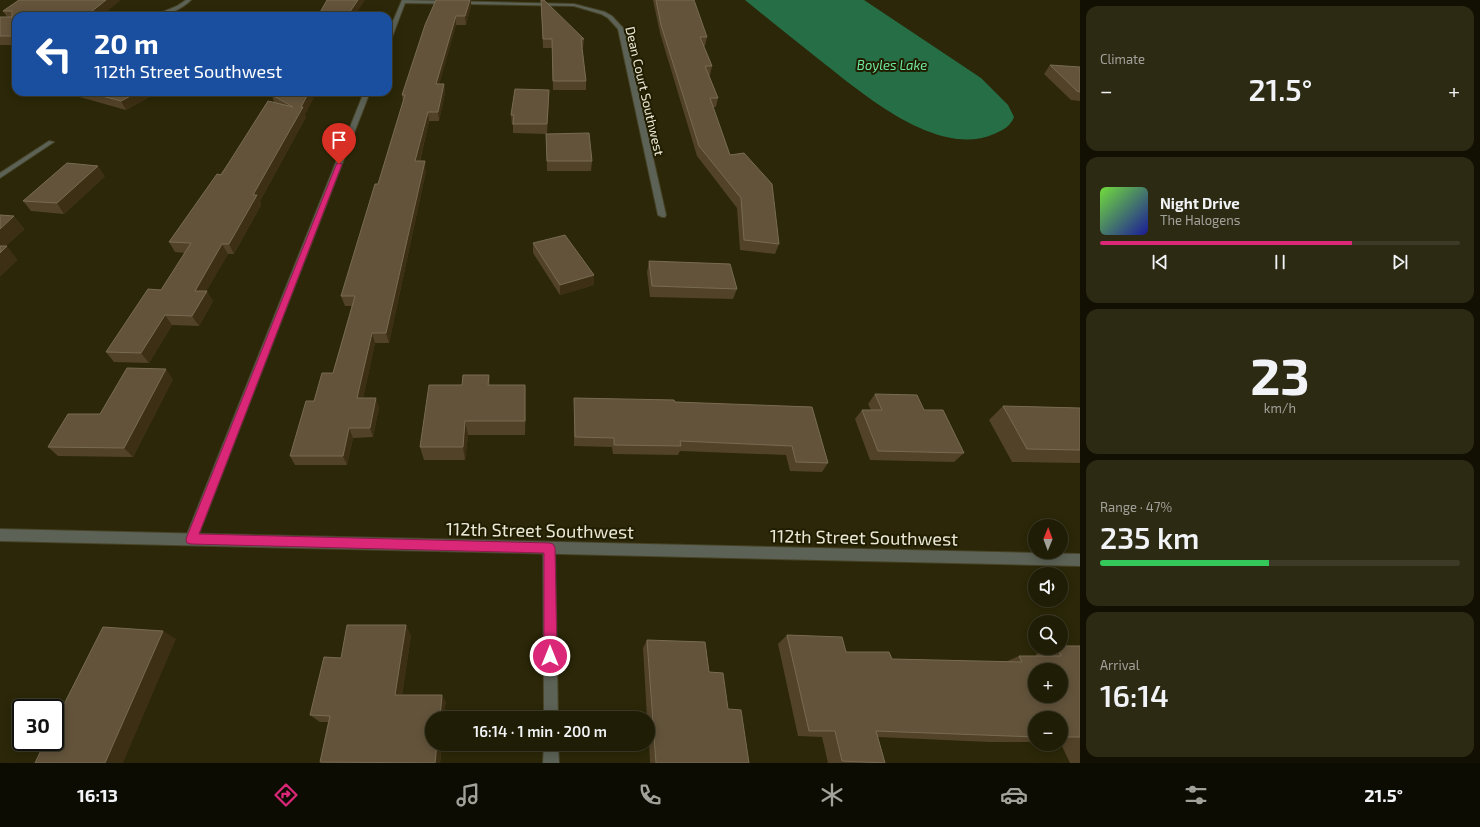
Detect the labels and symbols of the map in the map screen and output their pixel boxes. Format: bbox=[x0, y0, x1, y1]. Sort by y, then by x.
street label: Dean Court Southwest bbox=[622, 25, 668, 157]
water label: Boyles Lake bbox=[857, 57, 927, 73]
pin bbox=[322, 123, 356, 164]
street label: 112th Street Southwest bbox=[446, 517, 634, 543]
north arrow bbox=[1028, 519, 1068, 559]
street label: 112th Street Southwest bbox=[770, 524, 958, 550]
position arrow bbox=[529, 635, 571, 677]
speed limit sign: 30 bbox=[12, 699, 64, 751]

